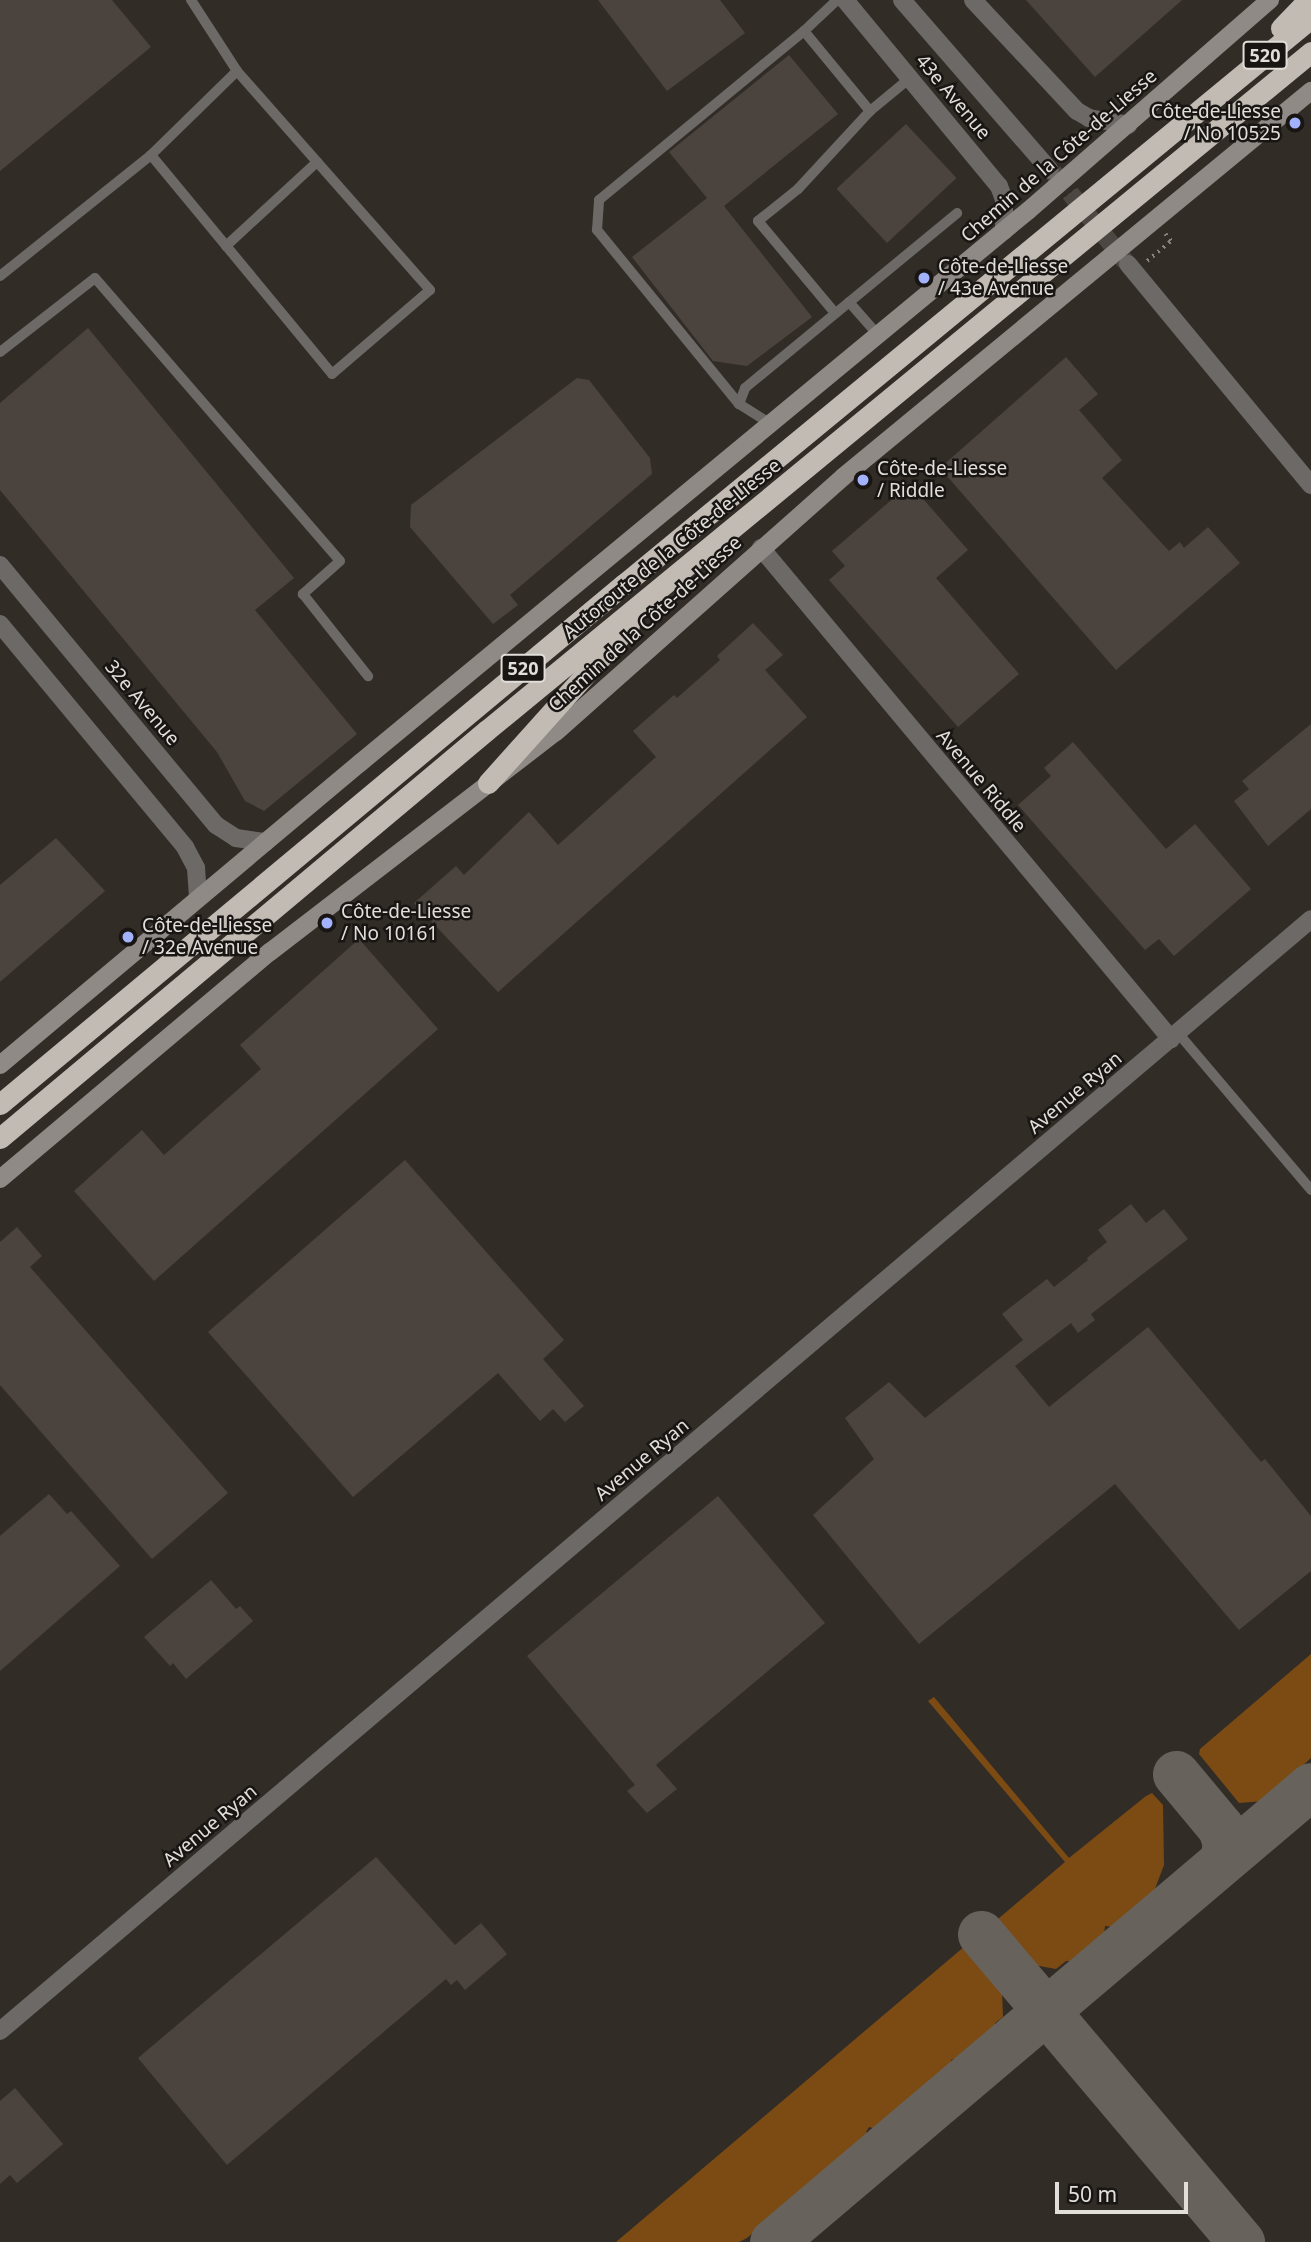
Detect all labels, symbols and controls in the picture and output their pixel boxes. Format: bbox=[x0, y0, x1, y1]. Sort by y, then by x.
road number: 520 bbox=[1242, 40, 1288, 70]
street label: 43e Avenue bbox=[911, 50, 995, 144]
street label: Chemin de la Côte-de-Liesse bbox=[956, 65, 1162, 247]
place label: Côte-de-Liesse / No 10525 bbox=[1151, 101, 1281, 145]
marker: Côte-de-Liesse / No 10525 bbox=[1287, 115, 1303, 131]
place label: Côte-de-Liesse / 43e Avenue bbox=[938, 256, 1068, 300]
marker: Côte-de-Liesse / 43e Avenue bbox=[916, 270, 932, 286]
street label: Autoroute de la Côte-de-Liesse bbox=[559, 454, 785, 644]
place label: Côte-de-Liesse / Riddle bbox=[877, 458, 1007, 502]
marker: Côte-de-Liesse / Riddle bbox=[855, 472, 871, 488]
street label: Chemin de la Côte-de-Liesse bbox=[544, 531, 746, 717]
road number: 520 bbox=[500, 654, 546, 682]
street label: 32e Avenue bbox=[100, 656, 184, 750]
street label: Avenue Riddle bbox=[931, 725, 1031, 837]
place label: Côte-de-Liesse / No 10161 bbox=[341, 901, 471, 945]
place label: Côte-de-Liesse / 32e Avenue bbox=[142, 915, 272, 959]
marker: Côte-de-Liesse / No 10161 bbox=[319, 915, 335, 931]
marker: Côte-de-Liesse / 32e Avenue bbox=[120, 929, 136, 945]
street label: Avenue Ryan bbox=[1023, 1047, 1127, 1139]
street label: Avenue Ryan bbox=[590, 1414, 694, 1506]
street label: Avenue Ryan bbox=[158, 1780, 262, 1872]
scale bar bbox=[1059, 2168, 1192, 2212]
text: 50 m bbox=[1068, 2180, 1117, 2208]

